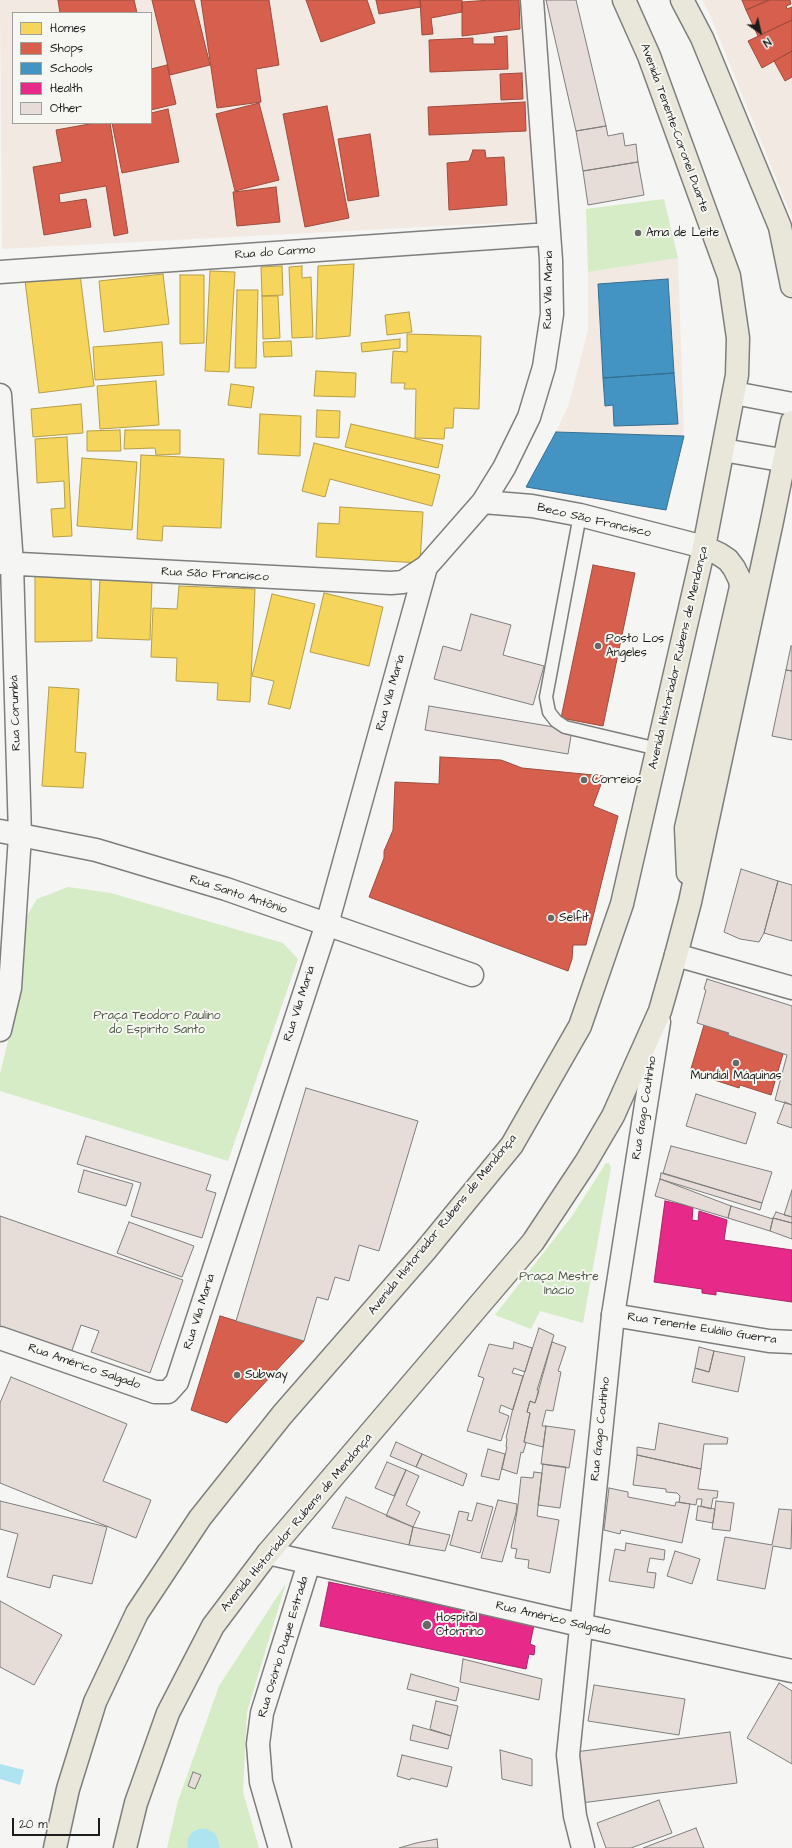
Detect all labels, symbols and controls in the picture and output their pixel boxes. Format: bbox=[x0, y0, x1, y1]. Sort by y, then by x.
legend bbox=[12, 12, 152, 124]
north arrow bbox=[740, 12, 780, 52]
text: Homes bbox=[50, 20, 86, 37]
text: N bbox=[760, 34, 774, 51]
text: Shops bbox=[50, 40, 83, 57]
street label: Avenida Tenente-Coronel Duarte bbox=[637, 42, 711, 214]
text: Schools bbox=[50, 60, 93, 77]
text: Health bbox=[50, 80, 83, 97]
text: Other bbox=[50, 100, 82, 117]
place label: Ama de Leite bbox=[646, 226, 719, 240]
marker: Ama de Leite bbox=[633, 228, 643, 238]
street label: Rua do Carmo bbox=[234, 243, 316, 263]
street label: Rua Vila Maria bbox=[541, 251, 557, 329]
street label: Beco São Francisco bbox=[536, 501, 652, 541]
street label: Avenida Historiador Rubens de Mendonça bbox=[646, 545, 712, 771]
street label: Rua São Francisco bbox=[161, 565, 269, 585]
place label: Posto Los Angeles bbox=[606, 632, 664, 660]
marker: Posto Los Angeles bbox=[593, 641, 603, 651]
street label: Rua Vila Maria bbox=[373, 653, 409, 733]
street label: Rua Corumbá bbox=[7, 675, 25, 751]
place label: Correios bbox=[592, 773, 642, 787]
marker: Correios bbox=[579, 775, 589, 785]
street label: Rua Santo Antônio bbox=[187, 872, 289, 918]
place label: Selfit bbox=[559, 911, 589, 925]
marker: Selfit bbox=[546, 913, 556, 923]
street label: Rua Vila Maria bbox=[281, 965, 319, 1043]
park label: Praça Teodoro Paulino do Espírito Santo bbox=[94, 1009, 220, 1037]
street label: Rua Gago Coutinho bbox=[630, 1055, 660, 1161]
marker: Mundial Máquinas bbox=[731, 1058, 741, 1068]
place label: Mundial Máquinas bbox=[690, 1069, 782, 1083]
street label: Avenida Historiador Rubens de Mendonça bbox=[366, 1132, 520, 1318]
park label: Praça Mestre Inácio bbox=[519, 1270, 599, 1298]
street label: Rua Vila Maria bbox=[181, 1273, 219, 1351]
street label: Rua Tenente Eulálio Guerra bbox=[626, 1310, 778, 1348]
street label: Rua Américo Salgado bbox=[26, 1341, 142, 1393]
place label: Subway bbox=[245, 1368, 288, 1382]
marker: Subway bbox=[232, 1370, 242, 1380]
street label: Rua Gago Coutinho bbox=[588, 1376, 614, 1482]
street label: Avenida Historiador Rubens de Mendonça bbox=[218, 1431, 376, 1615]
street label: Rua Osório Duque Estrada bbox=[256, 1575, 312, 1719]
street label: Rua Américo Salgado bbox=[494, 1599, 612, 1639]
place label: Hospital Otorrino bbox=[436, 1611, 483, 1639]
marker: Hospital Otorrino bbox=[421, 1619, 433, 1631]
scale bar bbox=[14, 1810, 102, 1836]
text: 20 m bbox=[19, 1816, 48, 1833]

